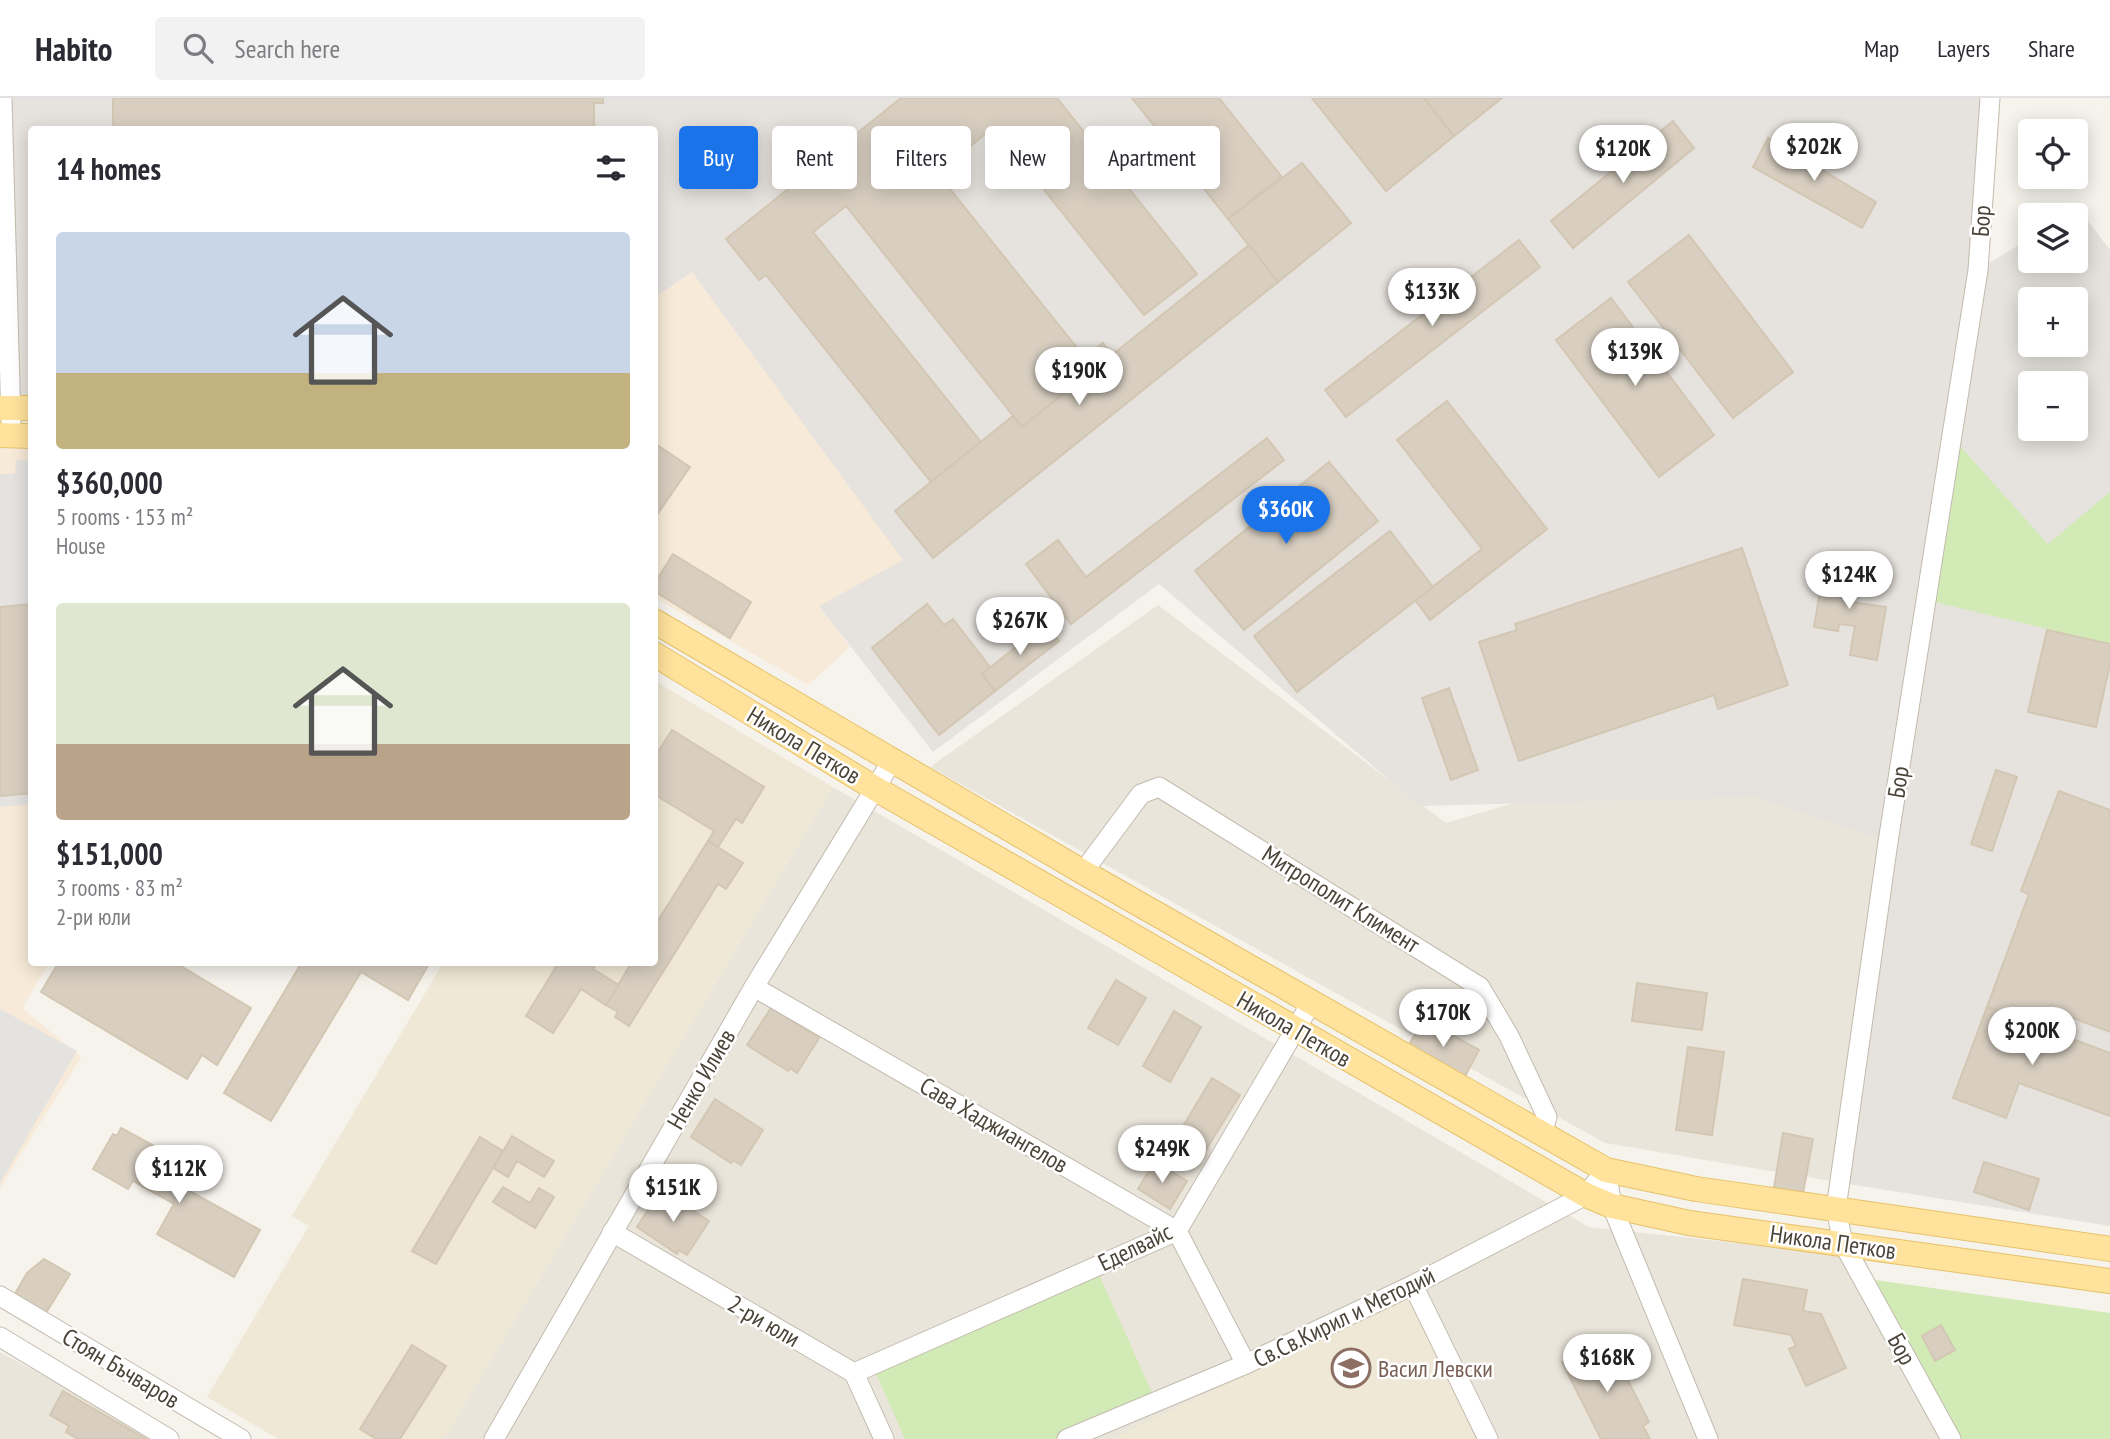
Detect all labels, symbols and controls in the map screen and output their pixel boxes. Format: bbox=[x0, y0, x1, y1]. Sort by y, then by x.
search box bbox=[155, 17, 645, 80]
text: Habito bbox=[35, 27, 113, 70]
icon: search bbox=[179, 29, 217, 67]
text: Search here bbox=[235, 32, 340, 65]
text: Map bbox=[1864, 33, 1899, 64]
text: Layers bbox=[1937, 33, 1990, 64]
text: Share bbox=[2028, 33, 2075, 64]
map controls bbox=[2018, 119, 2088, 441]
button: locate bbox=[2018, 119, 2088, 189]
pin: $202K bbox=[1765, 123, 1863, 183]
chip: Buy bbox=[679, 126, 758, 189]
chip: Rent bbox=[772, 126, 857, 189]
chip: Filters bbox=[871, 126, 971, 189]
chip: New bbox=[985, 126, 1070, 189]
chip: Apartment bbox=[1084, 126, 1220, 189]
pin: $120K bbox=[1574, 126, 1672, 185]
text: $202K bbox=[1786, 131, 1842, 160]
text: $120K bbox=[1595, 133, 1651, 162]
text: 14 homes bbox=[56, 149, 161, 188]
icon: filters bbox=[592, 149, 630, 187]
button: layers bbox=[2018, 203, 2088, 273]
street label: Бор bbox=[1964, 204, 1998, 238]
pin: $133K bbox=[1383, 268, 1481, 328]
text: $133K bbox=[1404, 276, 1460, 305]
icon: home bbox=[280, 277, 406, 403]
button: + bbox=[2018, 287, 2088, 357]
pin: $139K bbox=[1586, 328, 1684, 388]
text: $139K bbox=[1607, 336, 1663, 365]
pin: $190K bbox=[1030, 348, 1128, 407]
text: $190K bbox=[1051, 355, 1107, 384]
button: − bbox=[2018, 371, 2088, 441]
text: $360,000 bbox=[56, 463, 163, 502]
pin: $360K bbox=[1237, 486, 1335, 546]
text: $360K bbox=[1258, 494, 1314, 523]
text: 5 rooms · 153 m² bbox=[56, 502, 193, 531]
text: House bbox=[56, 531, 106, 560]
pin: $124K bbox=[1800, 552, 1898, 611]
text: $124K bbox=[1821, 559, 1877, 588]
pin: $267K bbox=[971, 598, 1069, 657]
text: $267K bbox=[992, 605, 1048, 634]
icon: home bbox=[280, 648, 406, 774]
street label: Никола Петков bbox=[742, 699, 866, 791]
street label: Бор bbox=[1880, 764, 1916, 800]
text: $151,000 bbox=[56, 834, 163, 873]
street label: Митрополит Климент bbox=[1256, 838, 1426, 960]
text: 3 rooms · 83 m² bbox=[56, 873, 183, 902]
text: 2-ри юли bbox=[56, 902, 131, 931]
street label: Никола Петков bbox=[1231, 984, 1357, 1074]
pin: $170K bbox=[1394, 990, 1492, 1049]
text: $170K bbox=[1415, 997, 1471, 1026]
pin: $200K bbox=[1983, 1007, 2081, 1067]
text: $200K bbox=[2004, 1015, 2060, 1044]
street label: Ненко Илиев bbox=[660, 1023, 742, 1135]
street label: Сава Хаджиангелов bbox=[914, 1070, 1074, 1180]
pin: $249K bbox=[1113, 1126, 1211, 1185]
text: $249K bbox=[1134, 1133, 1190, 1162]
pin: $112K bbox=[130, 1146, 228, 1205]
text: $112K bbox=[151, 1153, 207, 1182]
pin: $151K bbox=[624, 1164, 722, 1224]
text: $151K bbox=[645, 1172, 701, 1201]
street label: Еделвайс bbox=[1093, 1216, 1177, 1278]
street label: Никола Петков bbox=[1768, 1218, 1898, 1266]
street label: Св.Св.Кирил и Методий bbox=[1248, 1260, 1440, 1374]
street label: 2-ри юли bbox=[722, 1288, 806, 1354]
street label: Стоян Бъчваров bbox=[57, 1321, 185, 1415]
street label: Бор bbox=[1881, 1328, 1923, 1370]
pin: $168K bbox=[1558, 1334, 1656, 1394]
text: $168K bbox=[1579, 1342, 1635, 1371]
school or university icon: Васил Левски bbox=[1330, 1347, 1372, 1389]
place label: Васил Левски bbox=[1378, 1353, 1493, 1384]

